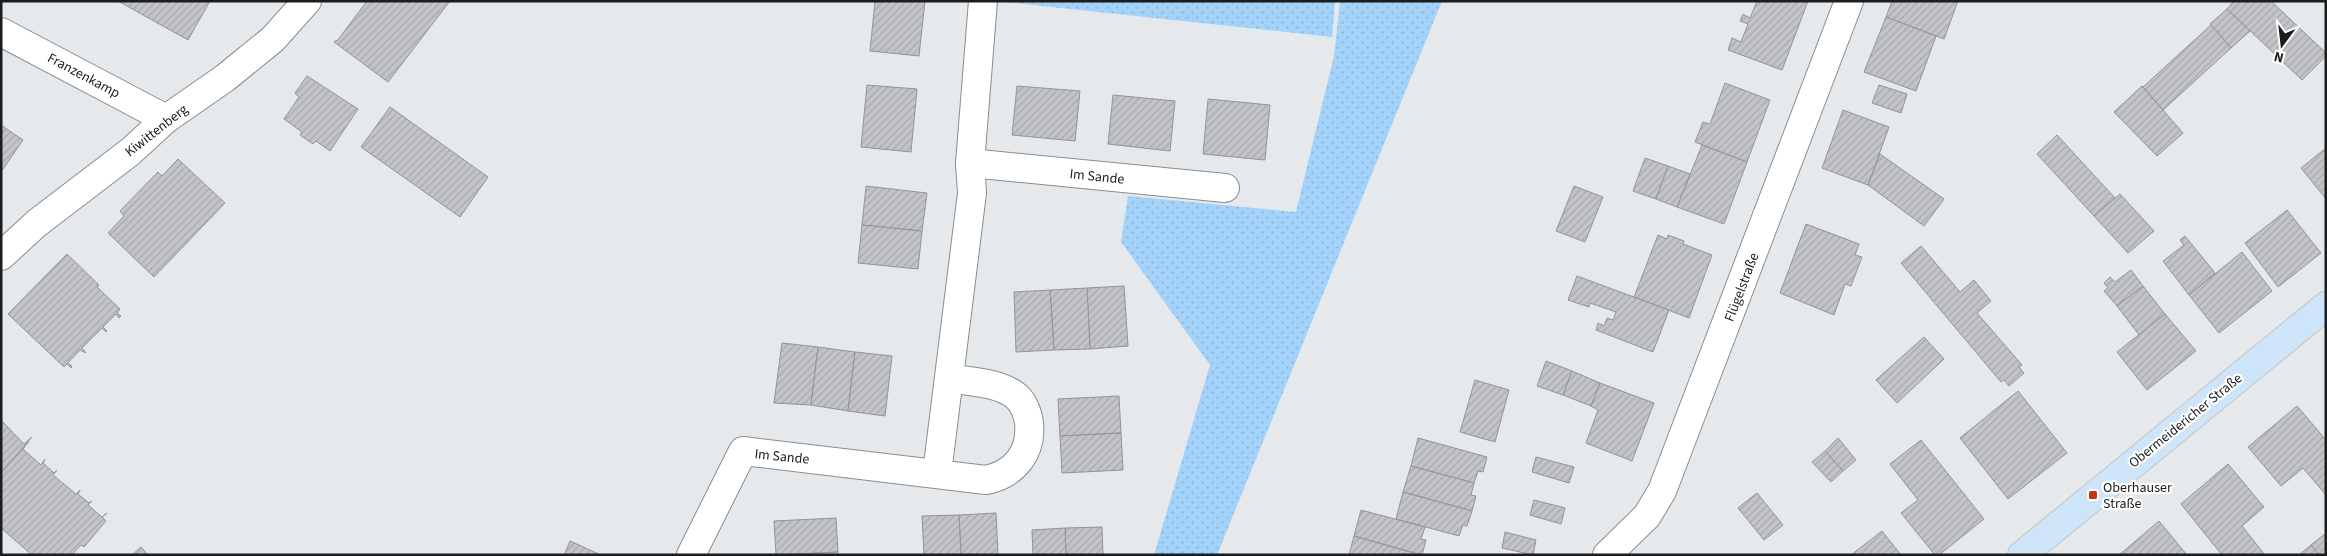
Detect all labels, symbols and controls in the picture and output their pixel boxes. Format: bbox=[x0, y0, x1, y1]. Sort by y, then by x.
north arrow bbox=[2257, 20, 2307, 70]
text: N bbox=[2272, 46, 2286, 67]
street label: Franzenkamp bbox=[44, 48, 124, 103]
street label: Kiwittenberg bbox=[121, 100, 192, 162]
street label: Im Sande bbox=[1069, 164, 1125, 190]
street label: Flügelstraße bbox=[1720, 250, 1764, 325]
street label: Obermeidericher Straße bbox=[2125, 369, 2247, 473]
street label: Im Sande bbox=[754, 444, 810, 470]
place label: Oberhauser Straße bbox=[2103, 478, 2172, 514]
marker: Oberhauser Straße bbox=[2087, 489, 2099, 501]

